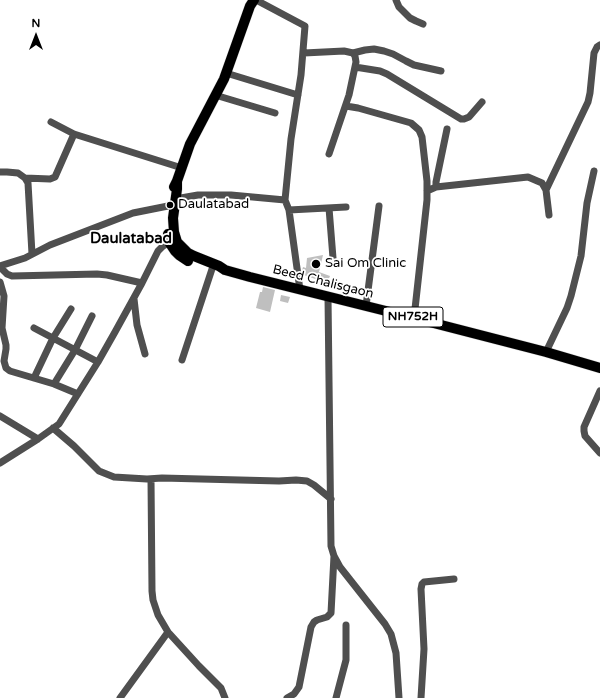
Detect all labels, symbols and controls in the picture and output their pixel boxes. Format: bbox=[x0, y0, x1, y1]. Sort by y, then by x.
north arrow bbox=[16, 16, 56, 56]
text: N bbox=[32, 17, 40, 30]
place label: Daulatabad bbox=[178, 197, 249, 213]
marker: Daulatabad bbox=[165, 200, 175, 210]
district label: Daulatabad bbox=[90, 230, 172, 248]
place label: Sai Om Clinic bbox=[325, 256, 406, 272]
marker: Sai Om Clinic bbox=[310, 258, 322, 270]
street label: Beed Chalisgaon bbox=[271, 262, 375, 302]
road number: NH752H bbox=[383, 307, 443, 327]

